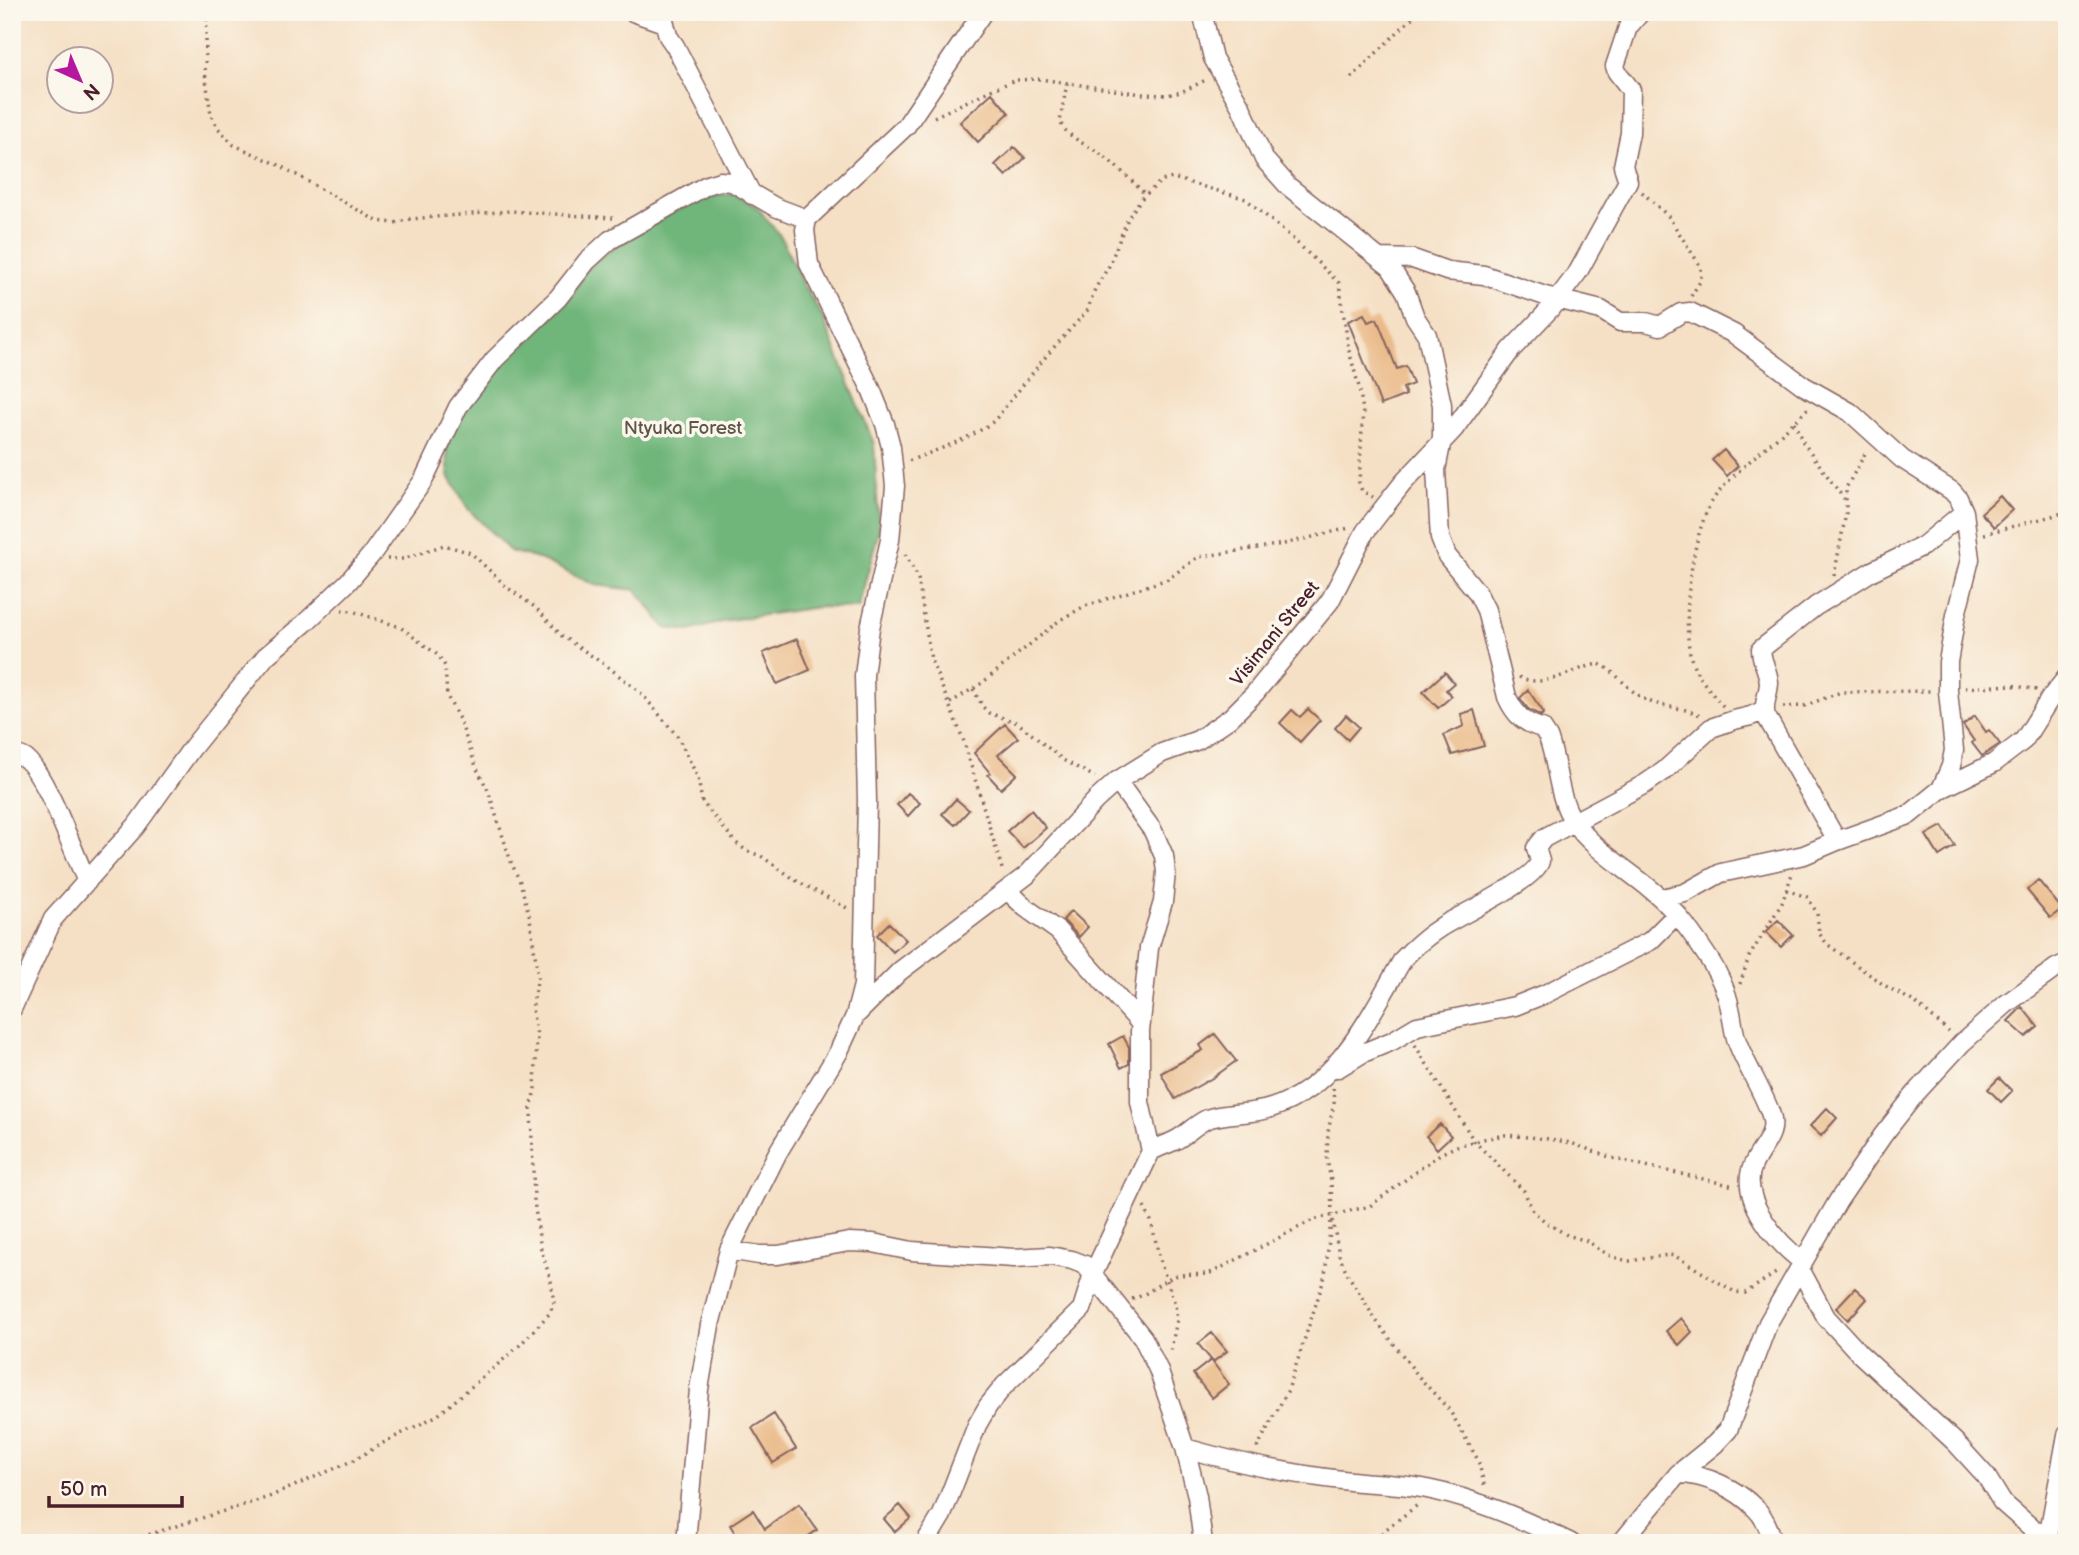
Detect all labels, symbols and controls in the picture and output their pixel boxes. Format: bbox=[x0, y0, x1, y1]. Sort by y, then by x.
north arrow bbox=[46, 46, 116, 116]
text: N bbox=[78, 78, 104, 104]
park label: Ntyuka Forest bbox=[624, 417, 743, 440]
street label: Visimani Street bbox=[1226, 577, 1325, 691]
scale bar bbox=[49, 1464, 182, 1508]
text: 50 m bbox=[60, 1477, 107, 1502]

